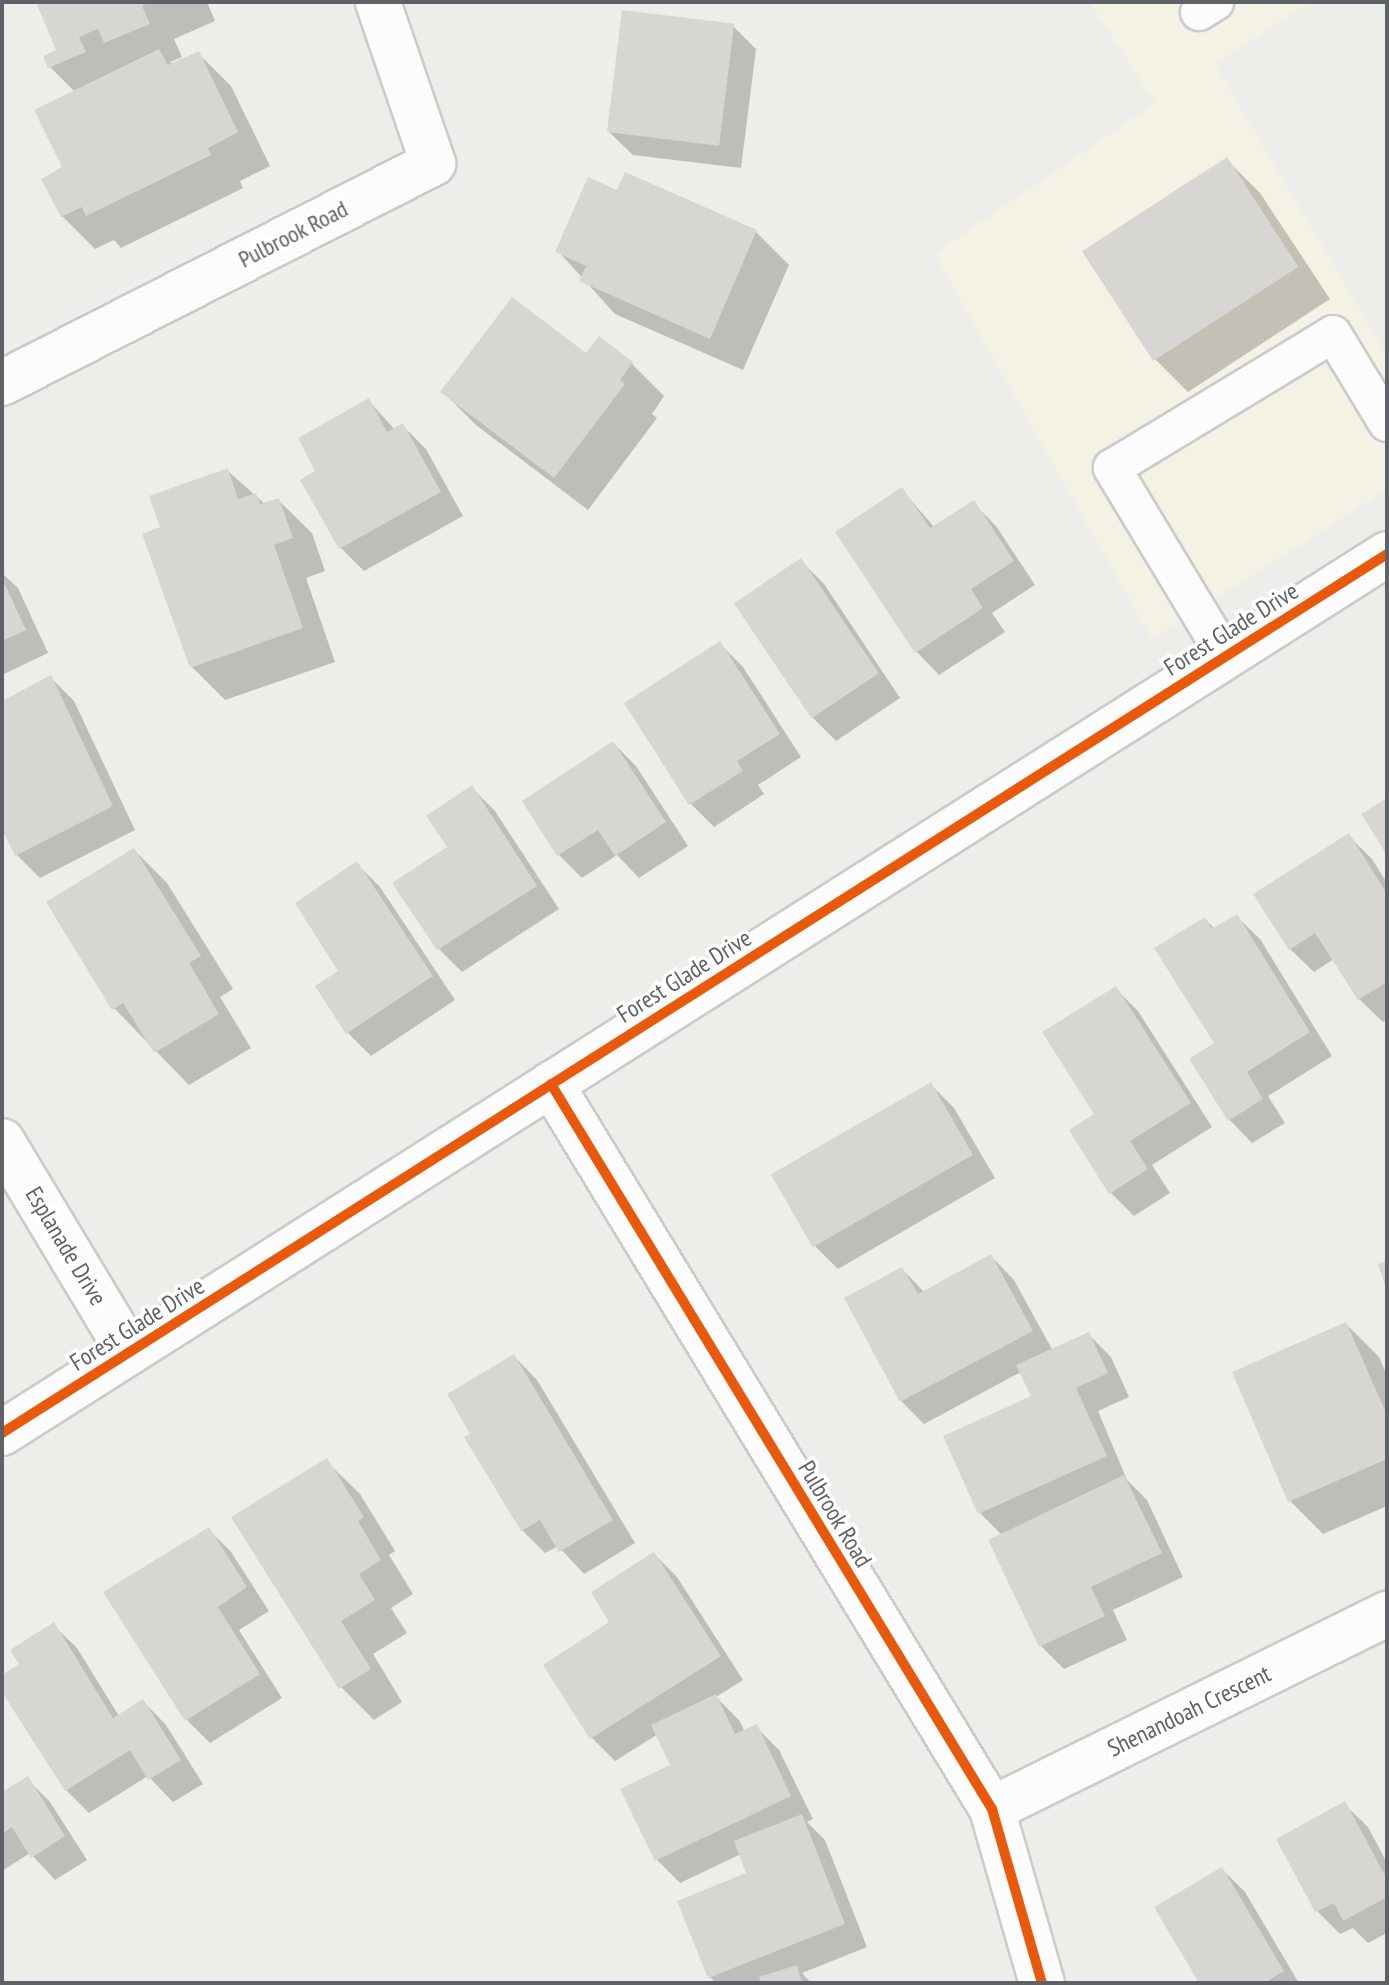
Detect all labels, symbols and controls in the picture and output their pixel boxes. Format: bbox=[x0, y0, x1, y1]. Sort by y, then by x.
street label: Pulbrook Road bbox=[233, 194, 353, 274]
street label: Forest Glade Drive bbox=[1159, 576, 1303, 682]
street label: Forest Glade Drive bbox=[612, 923, 756, 1029]
street label: Esplanade Drive bbox=[19, 1182, 113, 1310]
street label: Forest Glade Drive bbox=[65, 1271, 209, 1377]
street label: Pulbrook Road bbox=[792, 1455, 878, 1573]
street label: Shenandoah Crescent bbox=[1103, 1659, 1275, 1763]

